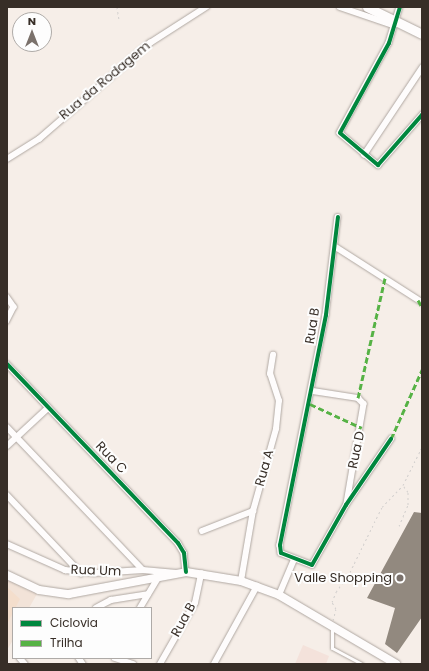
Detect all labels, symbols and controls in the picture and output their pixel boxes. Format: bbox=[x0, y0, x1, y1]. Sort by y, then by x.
north arrow bbox=[12, 12, 52, 52]
text: N bbox=[28, 13, 36, 29]
street label: Rua da Rodagem bbox=[56, 39, 154, 123]
street label: Rua B bbox=[302, 307, 324, 345]
street label: Rua D bbox=[345, 430, 369, 470]
street label: Rua C bbox=[92, 439, 130, 477]
street label: Rua A bbox=[252, 448, 278, 488]
street label: Rua Um bbox=[70, 562, 122, 580]
place label: Valle Shopping bbox=[294, 570, 392, 586]
marker: Valle Shopping bbox=[395, 573, 405, 583]
street label: Rua B bbox=[168, 600, 200, 640]
legend bbox=[12, 607, 152, 659]
text: Ciclovia bbox=[50, 614, 98, 631]
text: Trilha bbox=[50, 634, 83, 651]

